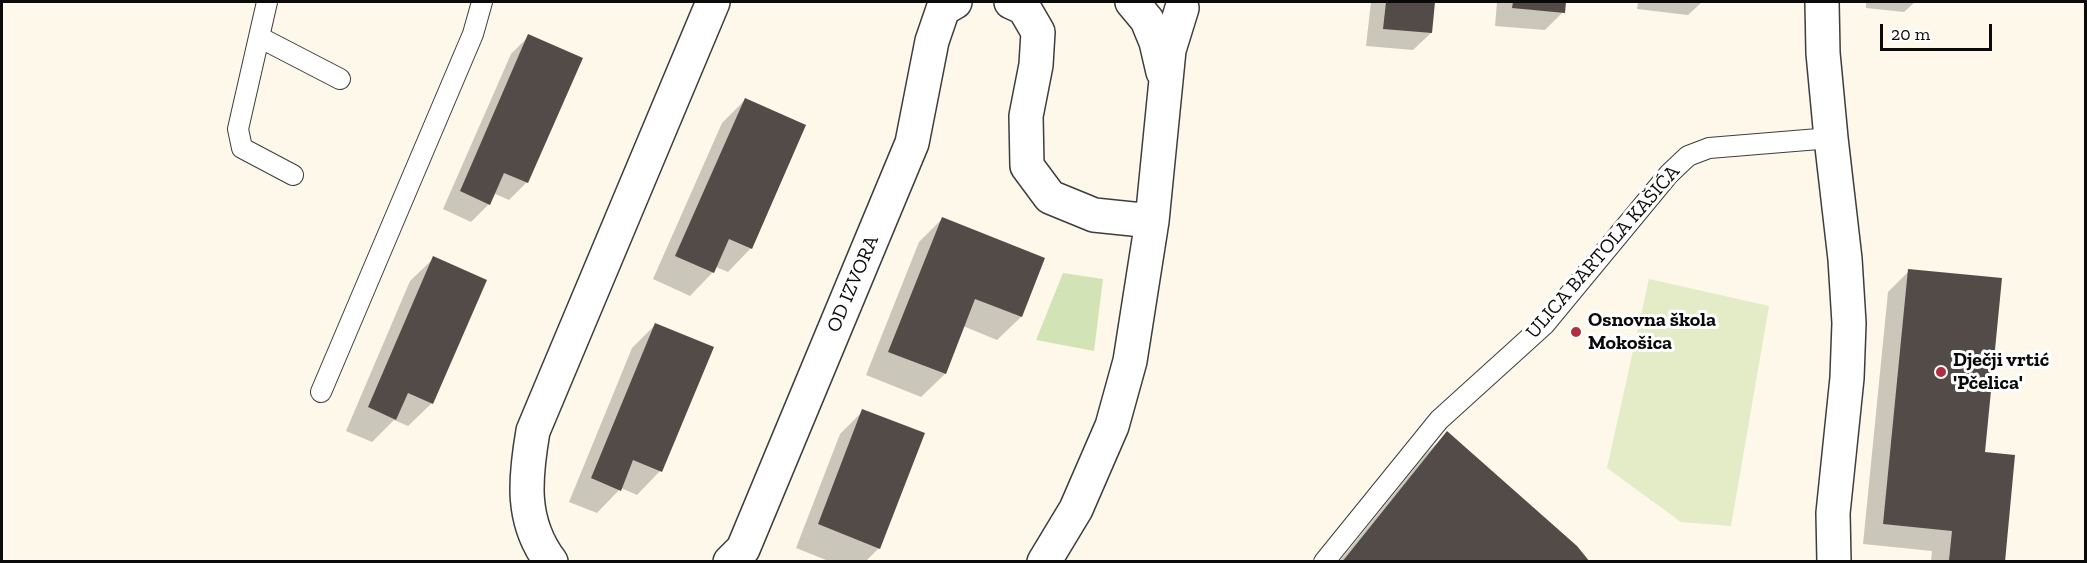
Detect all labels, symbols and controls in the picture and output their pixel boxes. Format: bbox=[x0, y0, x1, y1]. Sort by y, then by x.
scale bar bbox=[1883, 12, 1996, 50]
text: 20 m bbox=[1891, 23, 1930, 45]
street label: ULICA BARTOLA KAŠIĆA bbox=[1521, 160, 1685, 344]
street label: OD IZVORA bbox=[822, 232, 884, 336]
place label: Osnovna škola Mokošica bbox=[1588, 308, 1716, 355]
marker: Osnovna škola Mokošica bbox=[1569, 325, 1583, 339]
place label: Dječji vrtić 'Pčelica' bbox=[1953, 348, 2049, 395]
marker: Dječji vrtić 'Pčelica' bbox=[1934, 365, 1948, 379]

